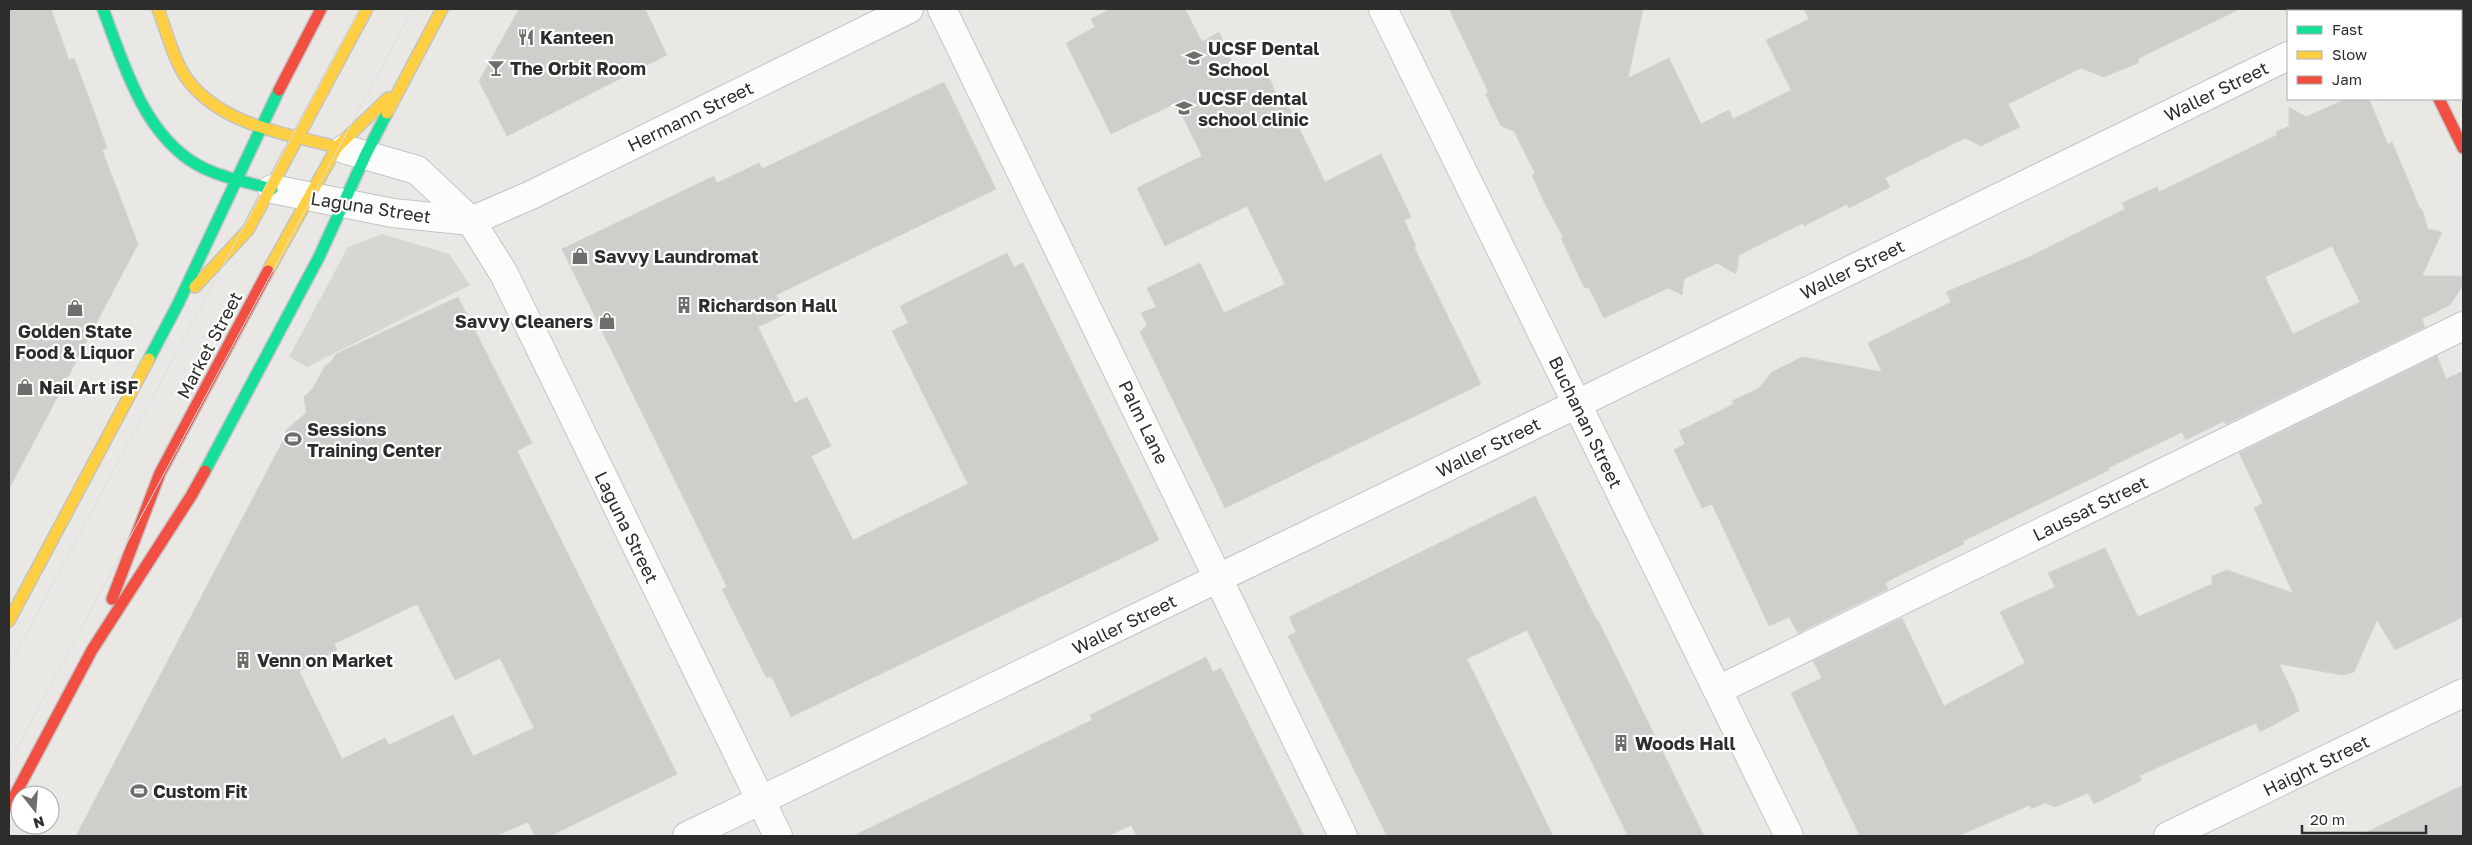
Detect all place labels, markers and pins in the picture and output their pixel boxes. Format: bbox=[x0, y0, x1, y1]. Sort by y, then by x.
place label: Kanteen bbox=[540, 26, 614, 48]
restaurant icon: Kanteen bbox=[516, 27, 536, 47]
place label: UCSF Dental School bbox=[1208, 37, 1319, 80]
school or university icon: UCSF Dental School bbox=[1184, 48, 1204, 68]
place label: The Orbit Room bbox=[510, 57, 646, 79]
bar icon: The Orbit Room bbox=[486, 58, 506, 78]
place label: UCSF dental school clinic bbox=[1198, 87, 1309, 130]
school or university icon: UCSF dental school clinic bbox=[1174, 98, 1194, 118]
place label: Savvy Laundromat bbox=[594, 245, 758, 267]
shop icon: Savvy Laundromat bbox=[570, 246, 590, 266]
place label: Richardson Hall bbox=[698, 294, 837, 316]
building icon: Richardson Hall bbox=[674, 295, 694, 315]
shop icon: Golden State Food & Liquor bbox=[65, 298, 85, 318]
place label: Savvy Cleaners bbox=[455, 310, 593, 332]
shop icon: Savvy Cleaners bbox=[597, 311, 617, 331]
place label: Golden State Food & Liquor bbox=[15, 320, 135, 363]
place label: Nail Art iSF bbox=[39, 376, 138, 398]
shop icon: Nail Art iSF bbox=[15, 377, 35, 397]
place label: Sessions Training Center bbox=[307, 418, 442, 461]
sports icon: Sessions Training Center bbox=[283, 429, 303, 449]
place label: Venn on Market bbox=[257, 649, 393, 671]
building icon: Venn on Market bbox=[233, 650, 253, 670]
place label: Woods Hall bbox=[1635, 732, 1736, 754]
building icon: Woods Hall bbox=[1611, 733, 1631, 753]
place label: Custom Fit bbox=[153, 780, 248, 802]
sports icon: Custom Fit bbox=[129, 781, 149, 801]

